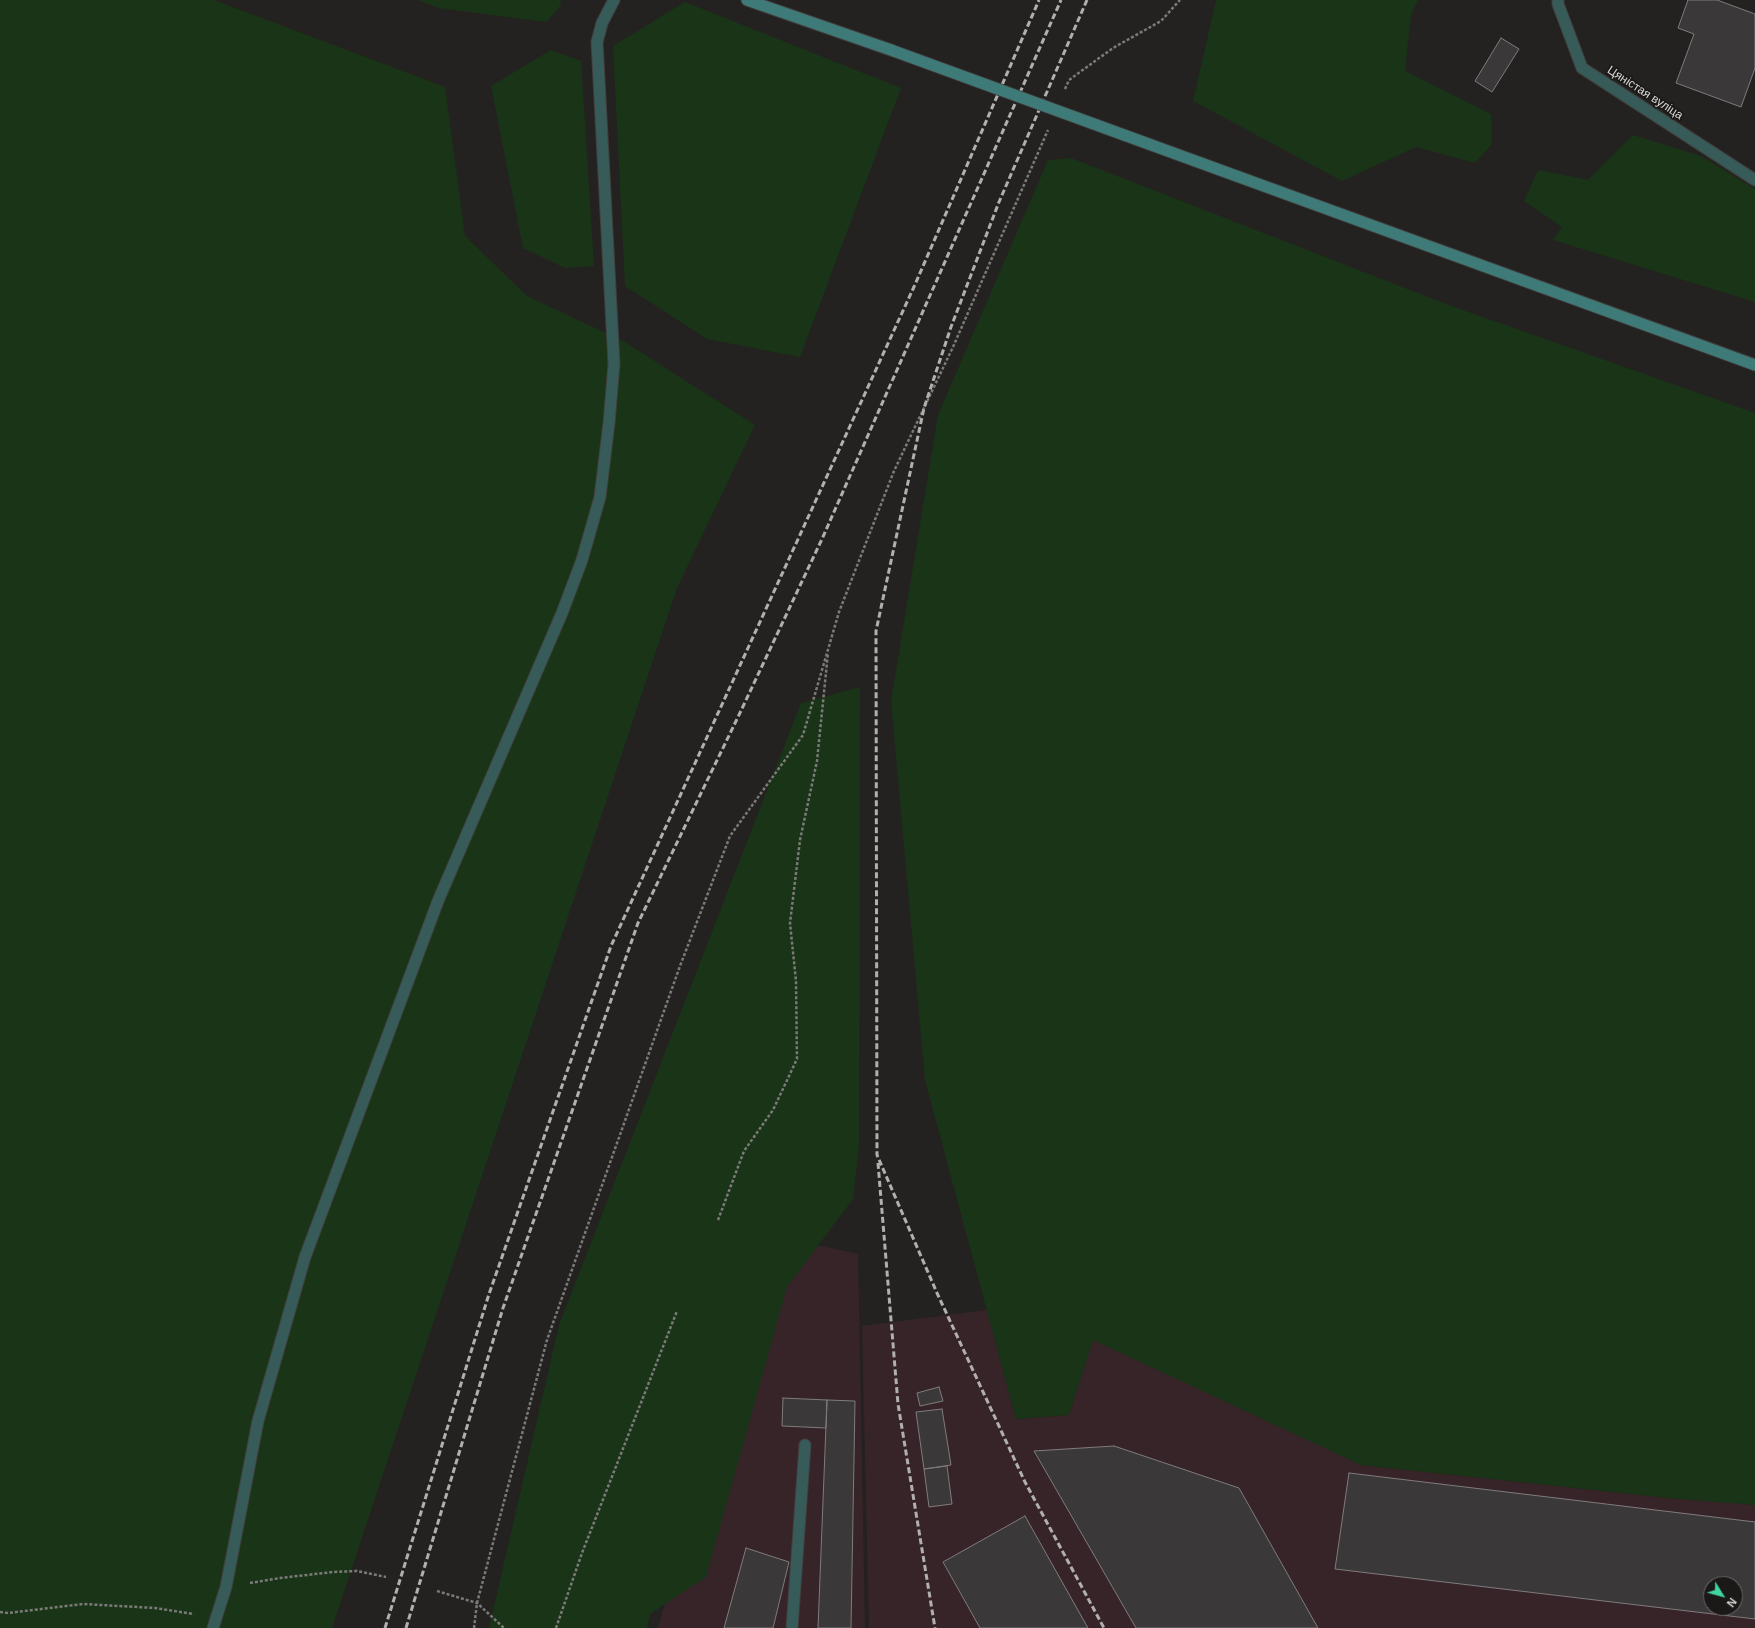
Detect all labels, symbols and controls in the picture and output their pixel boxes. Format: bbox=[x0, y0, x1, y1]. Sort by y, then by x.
street label: Цяністая вуліца bbox=[1604, 63, 1686, 123]
north arrow bbox=[1703, 1576, 1743, 1616]
text: N bbox=[1725, 1596, 1739, 1609]

